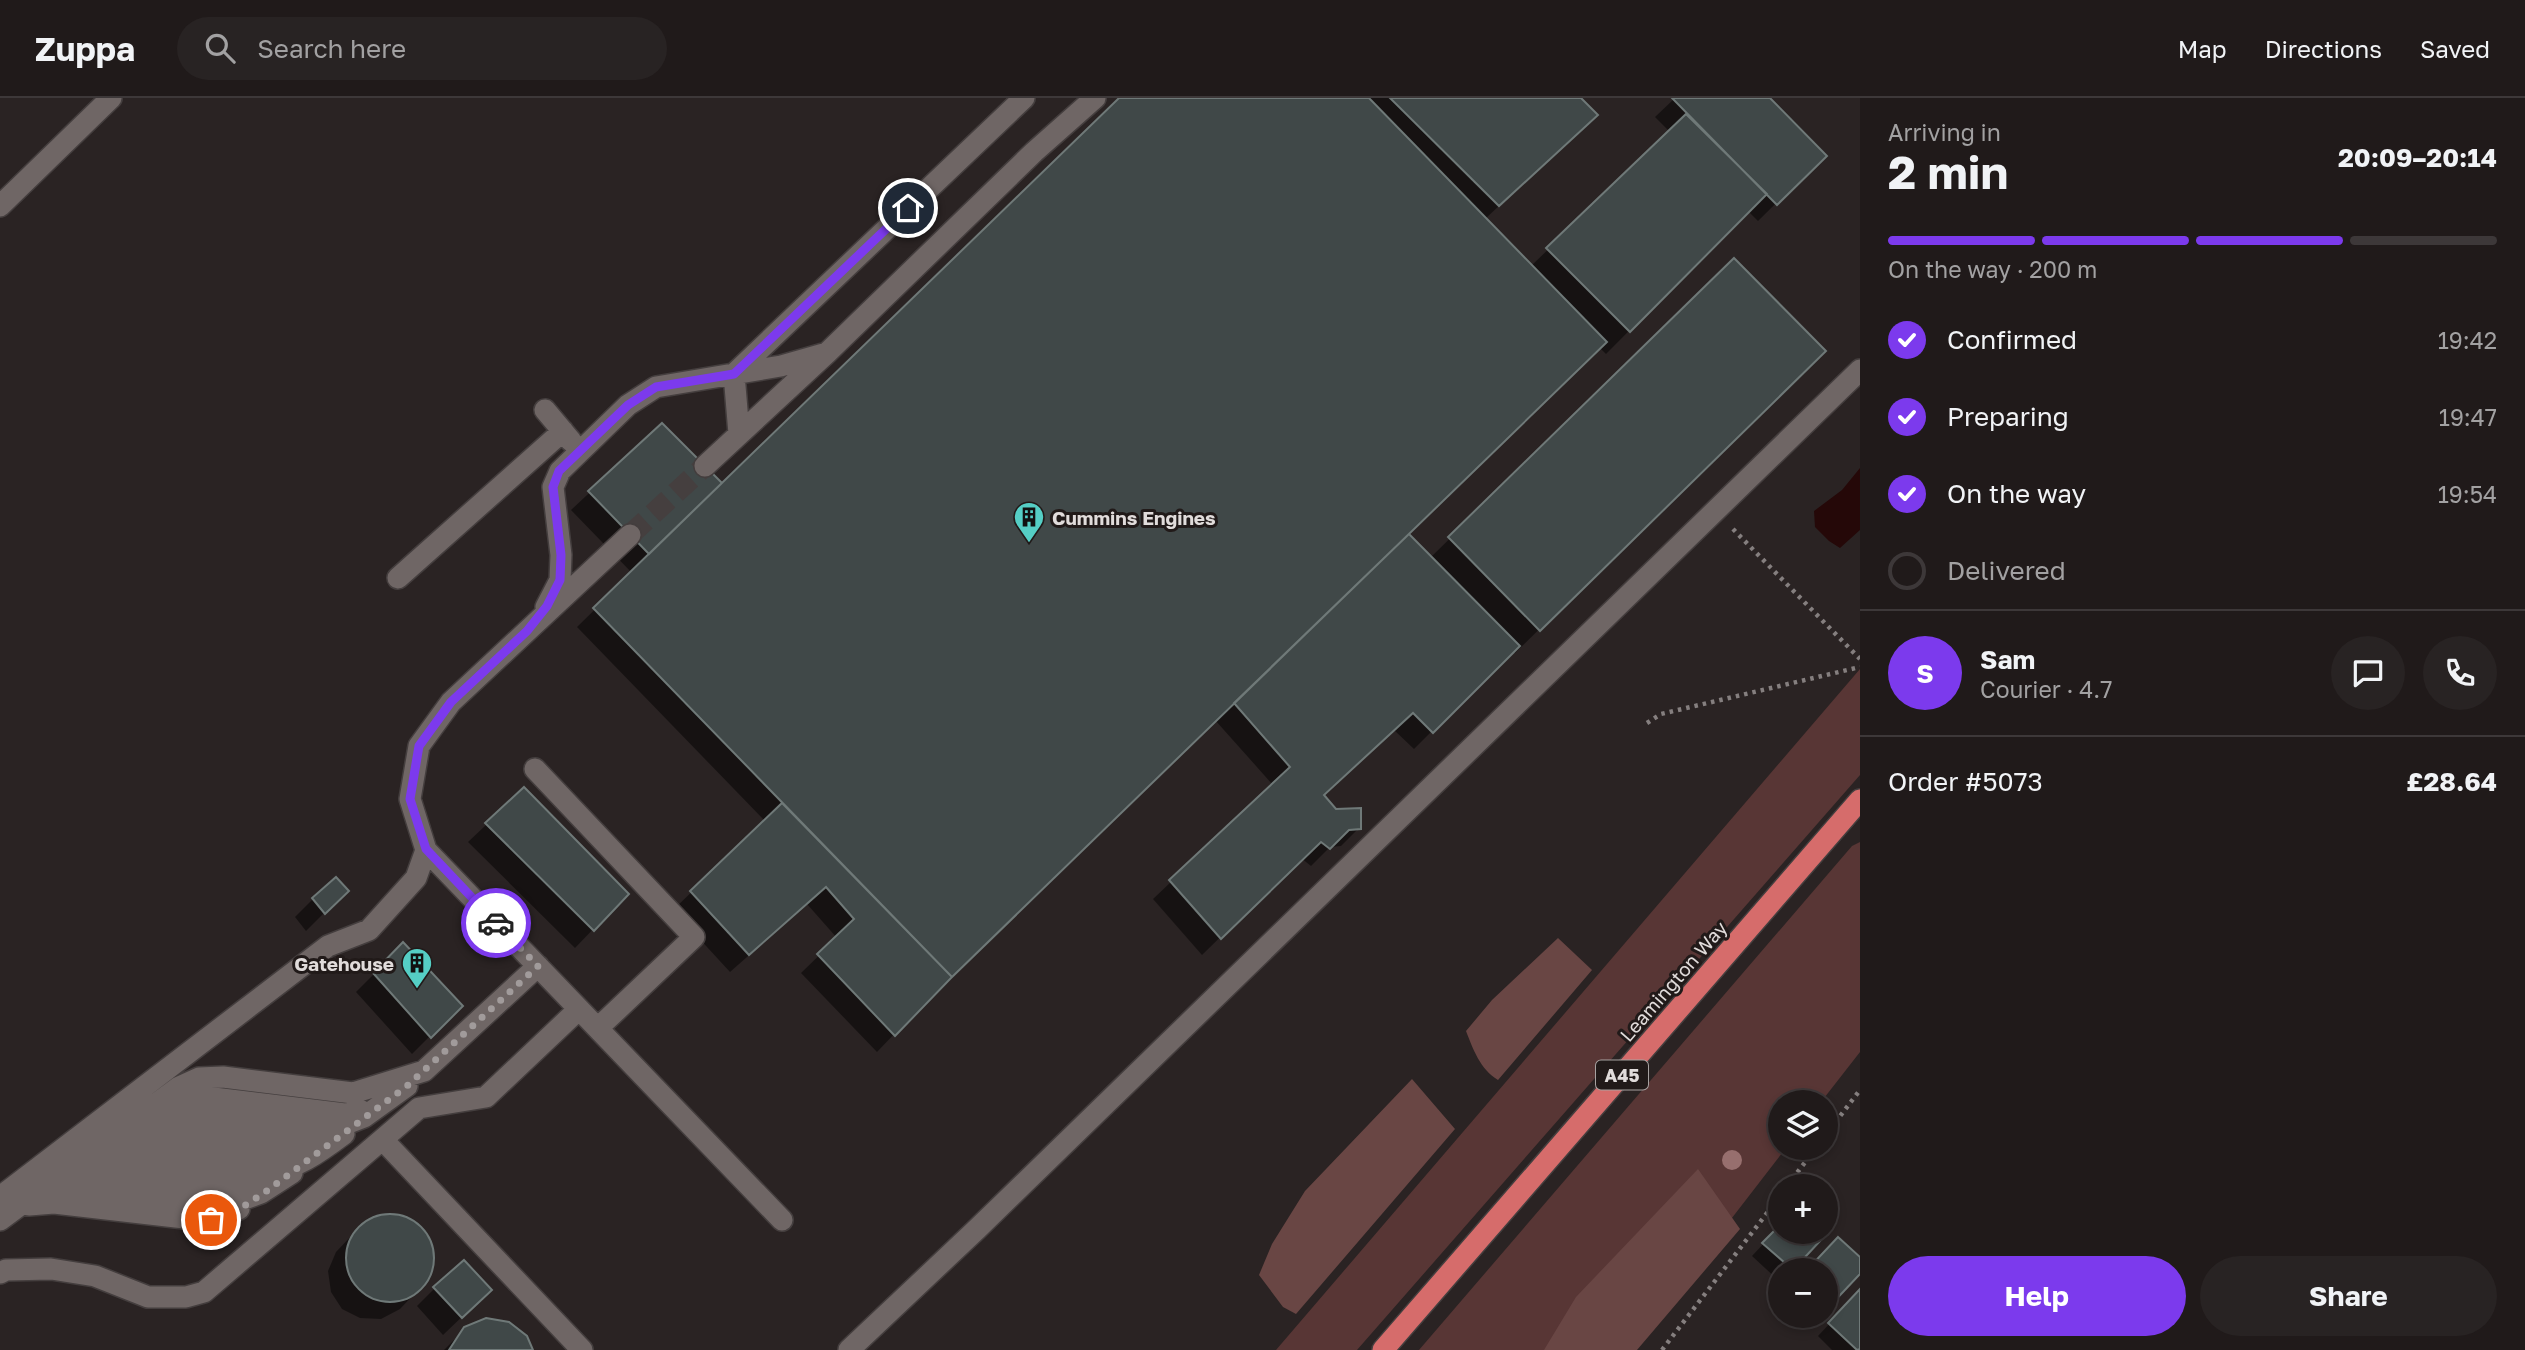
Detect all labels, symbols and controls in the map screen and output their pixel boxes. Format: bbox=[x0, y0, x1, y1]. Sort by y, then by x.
search box bbox=[177, 17, 667, 80]
text: Zuppa bbox=[35, 29, 135, 68]
icon: search bbox=[201, 29, 239, 67]
text: Search here bbox=[257, 33, 406, 64]
text: Map bbox=[2178, 34, 2227, 63]
text: Directions bbox=[2265, 34, 2382, 63]
text: Saved bbox=[2420, 34, 2490, 63]
text: Arriving in bbox=[1888, 118, 2001, 146]
text: 20:09–20:14 bbox=[2338, 142, 2497, 173]
text: 2 min bbox=[1888, 144, 2008, 199]
pin bbox=[878, 178, 938, 238]
icon: home bbox=[889, 189, 927, 227]
text: On the way · 200 m bbox=[1888, 255, 2097, 283]
icon: check bbox=[1888, 321, 1926, 359]
text: Confirmed bbox=[1947, 324, 2077, 355]
text: 19:42 bbox=[2438, 326, 2497, 354]
icon: check bbox=[1888, 398, 1926, 436]
text: Preparing bbox=[1947, 401, 2069, 432]
text: 19:47 bbox=[2439, 403, 2497, 431]
icon: check bbox=[1888, 475, 1926, 513]
text: On the way bbox=[1947, 478, 2086, 509]
text: 19:54 bbox=[2438, 480, 2497, 508]
building icon: Cummins Engines bbox=[1012, 500, 1046, 544]
place label: Cummins Engines bbox=[1052, 506, 1216, 529]
text: Delivered bbox=[1947, 555, 2066, 586]
button: chat bbox=[2331, 636, 2405, 710]
button: phone bbox=[2423, 636, 2497, 710]
text: Sam bbox=[1980, 644, 2035, 675]
text: S bbox=[1916, 658, 1934, 689]
text: Courier · 4.7 bbox=[1980, 675, 2112, 703]
text: Order #5073 bbox=[1888, 766, 2043, 797]
text: £28.64 bbox=[2406, 766, 2497, 797]
courier bbox=[461, 888, 531, 958]
icon: car bbox=[477, 904, 515, 942]
street label: Leamington Way bbox=[1615, 916, 1732, 1046]
building icon: Gatehouse bbox=[400, 946, 434, 990]
place label: Gatehouse bbox=[294, 952, 394, 975]
road number: A45 bbox=[1596, 1060, 1648, 1090]
map controls bbox=[1768, 1090, 1838, 1328]
button: layers bbox=[1768, 1090, 1838, 1160]
button: + bbox=[1768, 1174, 1838, 1244]
pin bbox=[181, 1190, 241, 1250]
icon: bag bbox=[192, 1201, 230, 1239]
button: Help bbox=[1888, 1256, 2186, 1336]
button: Share bbox=[2200, 1256, 2497, 1336]
button: − bbox=[1768, 1258, 1838, 1328]

